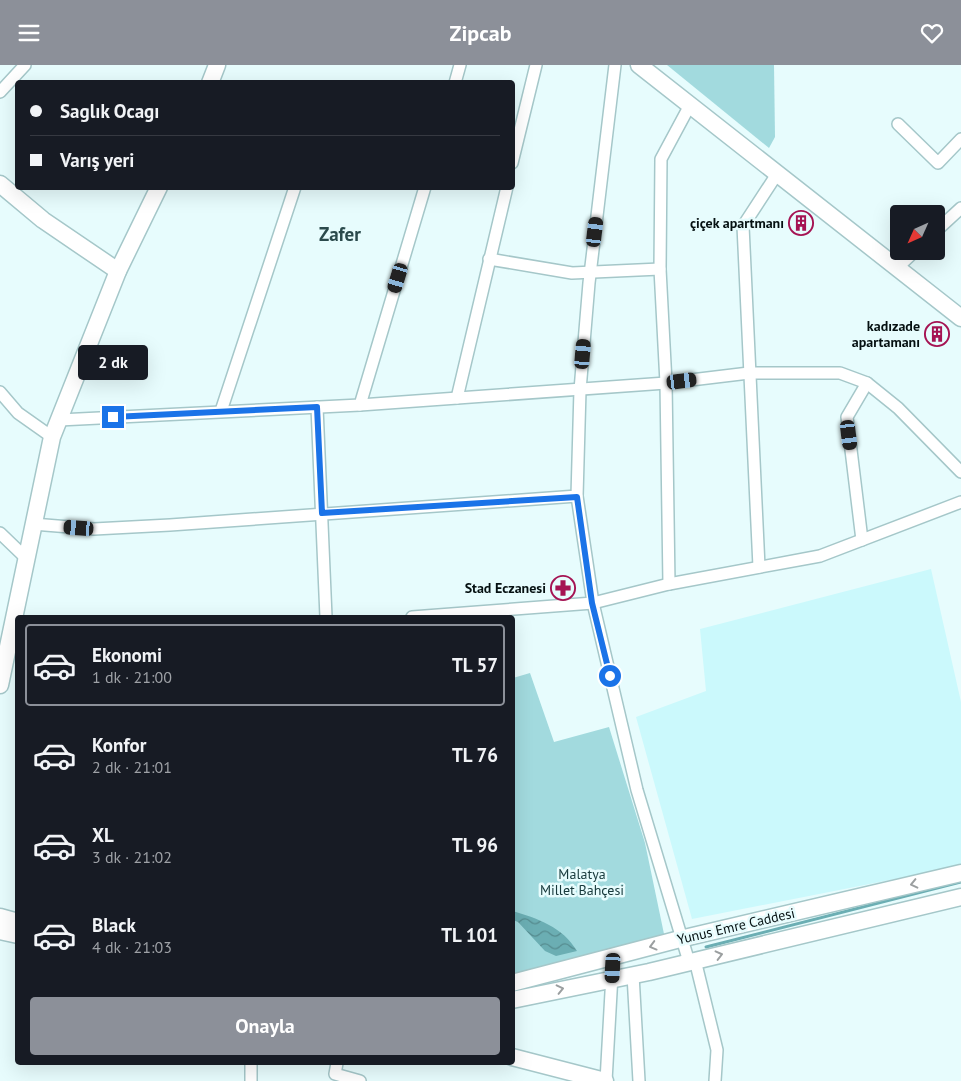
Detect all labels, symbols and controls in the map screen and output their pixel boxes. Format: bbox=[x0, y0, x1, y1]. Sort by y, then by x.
icon: menu bbox=[15, 19, 43, 47]
text: Zipcab bbox=[450, 19, 511, 47]
icon: heart bbox=[918, 19, 946, 47]
text: Saglık Ocagı bbox=[60, 99, 159, 123]
text: Varış yeri bbox=[60, 148, 134, 172]
north arrow bbox=[890, 205, 945, 260]
map controls bbox=[890, 205, 945, 260]
building icon: çiçek apartmanı bbox=[788, 210, 814, 236]
place label: çiçek apartmanı bbox=[690, 214, 784, 232]
car bbox=[585, 216, 604, 248]
district label: Zafer bbox=[319, 222, 361, 246]
car bbox=[386, 261, 409, 295]
place label: kadızade apartamanı bbox=[852, 317, 920, 351]
building icon: kadızade apartamanı bbox=[924, 321, 950, 347]
car bbox=[574, 338, 591, 370]
callout: 2 dk bbox=[78, 345, 148, 379]
text: 2 dk bbox=[98, 352, 128, 372]
car bbox=[666, 372, 697, 390]
route end bbox=[102, 406, 124, 428]
car bbox=[839, 419, 858, 451]
car bbox=[63, 519, 94, 537]
pharmacy icon: Stad Eczanesi bbox=[550, 575, 576, 601]
place label: Stad Eczanesi bbox=[465, 579, 546, 597]
icon: car bbox=[32, 643, 77, 688]
text: Ekonomi bbox=[92, 643, 162, 667]
text: TL 57 bbox=[452, 653, 498, 677]
route start bbox=[599, 665, 621, 687]
text: 1 dk · 21:00 bbox=[92, 667, 172, 687]
icon: car bbox=[32, 733, 77, 778]
text: Konfor bbox=[92, 733, 146, 757]
text: TL 76 bbox=[452, 743, 498, 767]
text: 2 dk · 21:01 bbox=[92, 757, 172, 777]
icon: car bbox=[32, 823, 77, 868]
text: XL bbox=[92, 823, 114, 847]
text: TL 96 bbox=[452, 833, 498, 857]
text: 3 dk · 21:02 bbox=[92, 847, 172, 867]
park label: Malatya Millet Bahçesi bbox=[540, 865, 624, 899]
one-way arrow bbox=[909, 878, 918, 889]
street label: Yunus Emre Caddesi bbox=[675, 904, 797, 948]
icon: car bbox=[32, 913, 77, 958]
text: Black bbox=[92, 913, 136, 937]
text: TL 101 bbox=[441, 923, 498, 947]
text: 4 dk · 21:03 bbox=[92, 937, 172, 957]
one-way arrow bbox=[649, 940, 658, 951]
one-way arrow bbox=[714, 950, 722, 960]
car bbox=[604, 953, 621, 983]
one-way arrow bbox=[556, 984, 564, 995]
button: Onayla bbox=[30, 997, 500, 1055]

